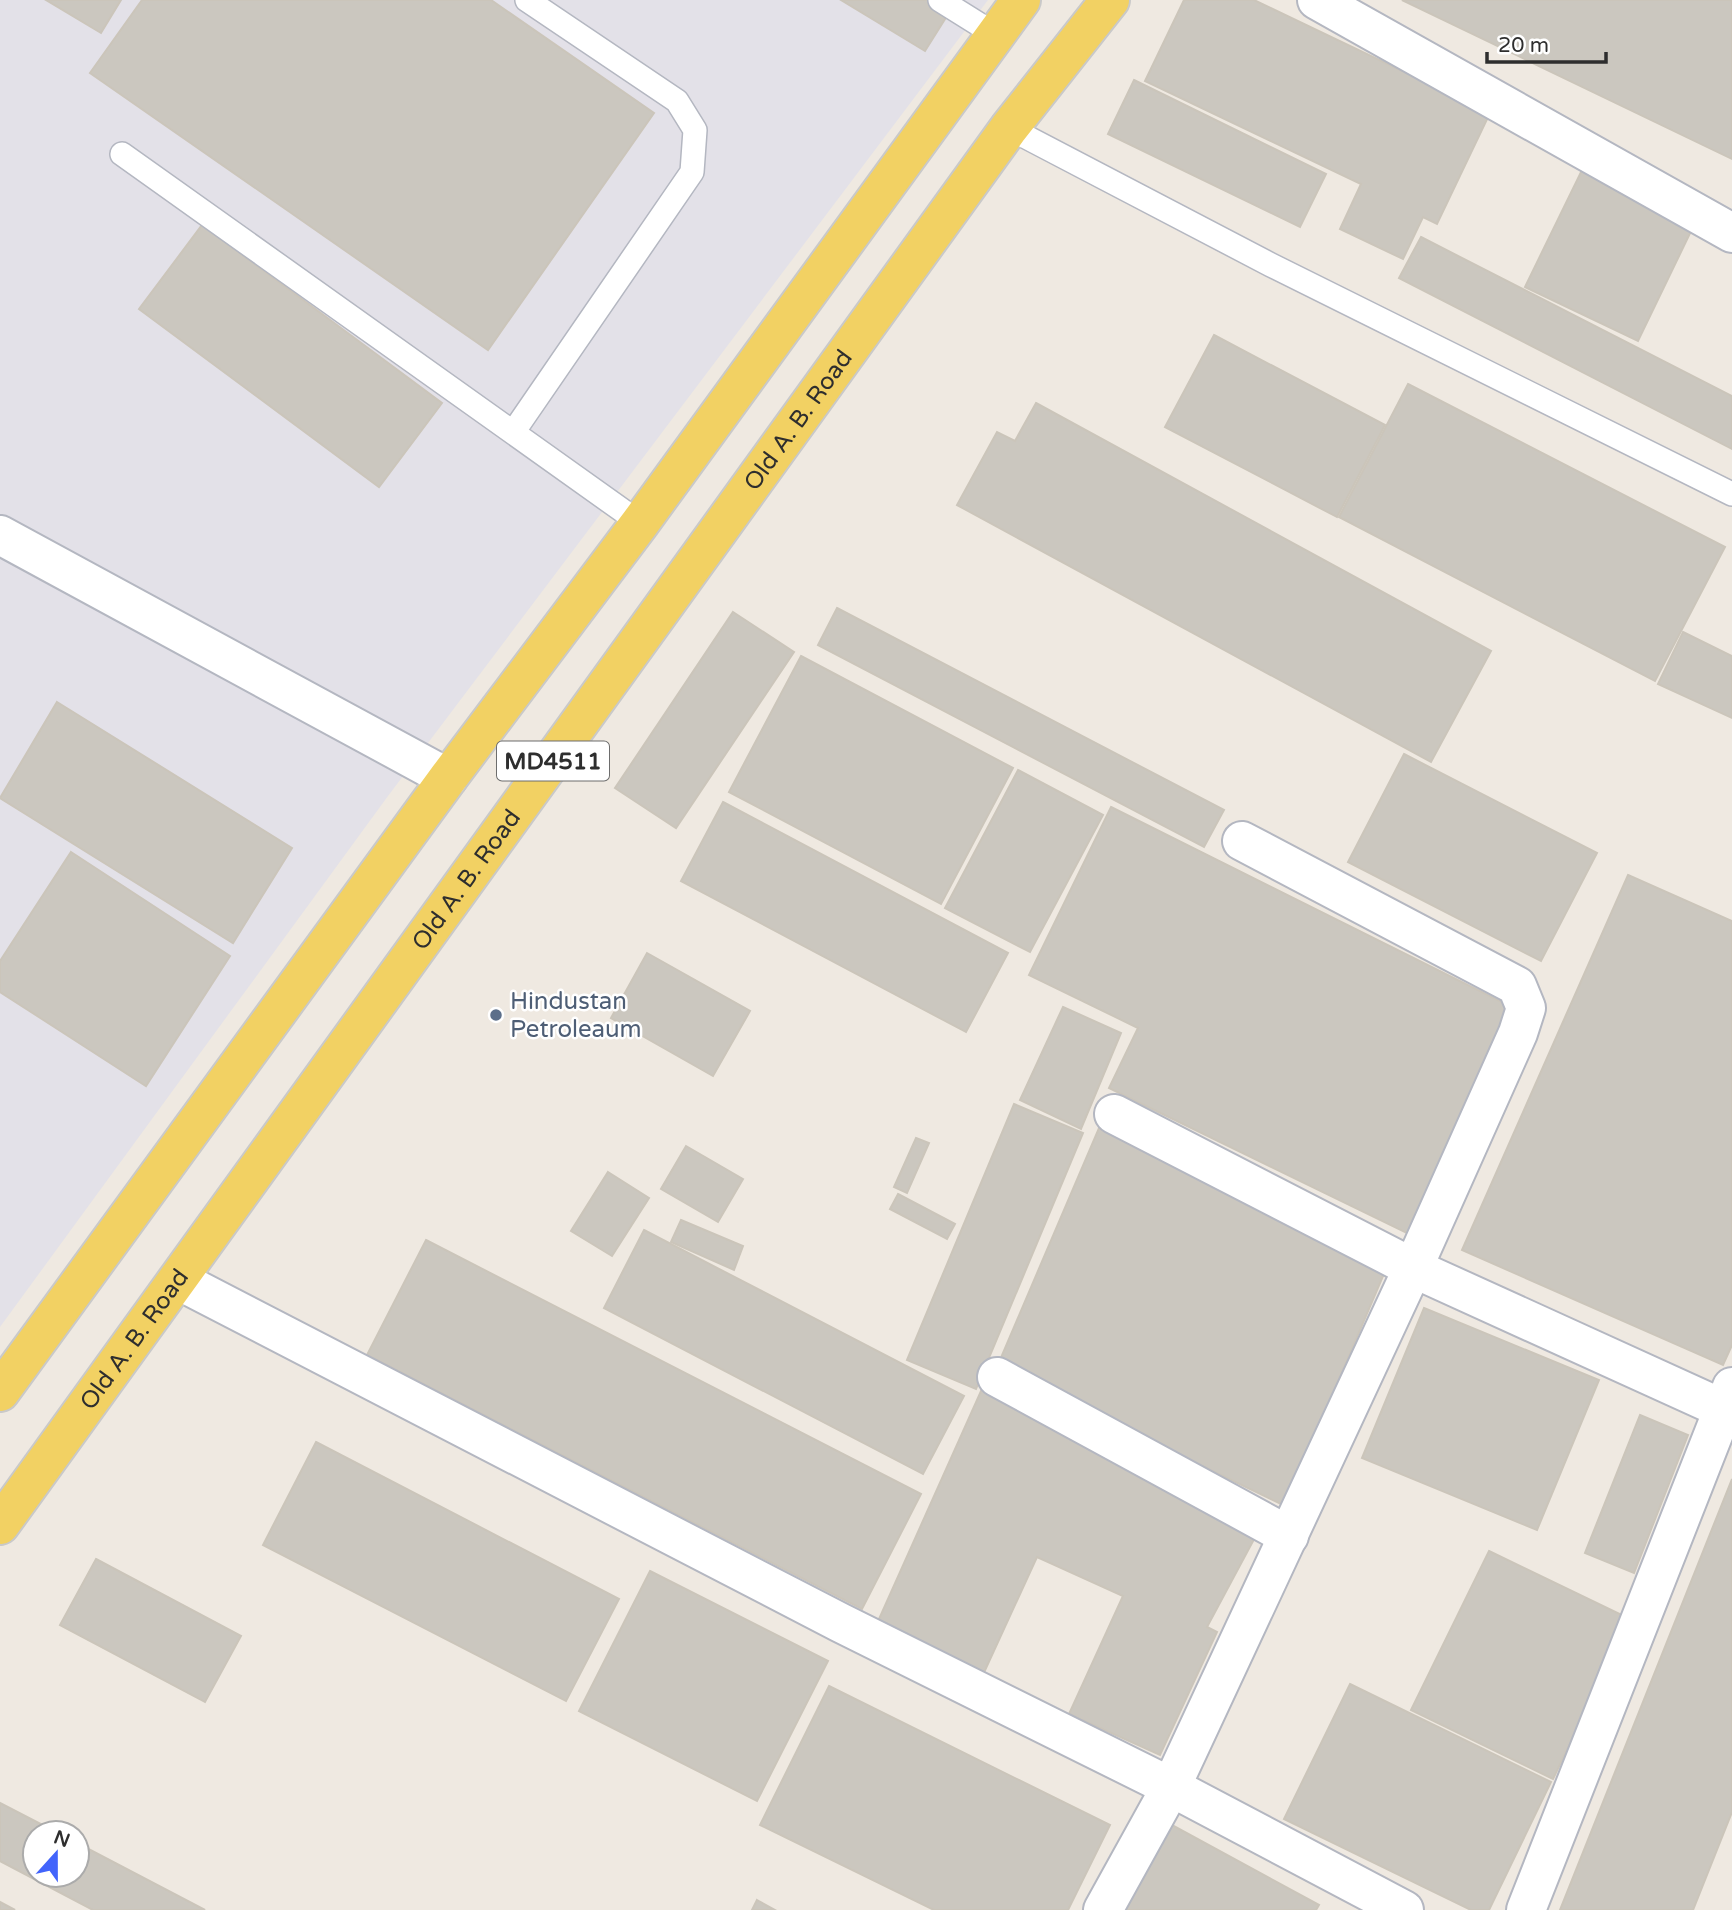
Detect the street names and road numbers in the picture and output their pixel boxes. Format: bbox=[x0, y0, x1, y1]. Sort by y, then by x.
street label: Old A. B. Road bbox=[738, 344, 859, 496]
road number: MD4511 bbox=[497, 741, 609, 780]
street label: Old A. B. Road bbox=[406, 804, 527, 956]
street label: Old A. B. Road bbox=[74, 1264, 195, 1416]

